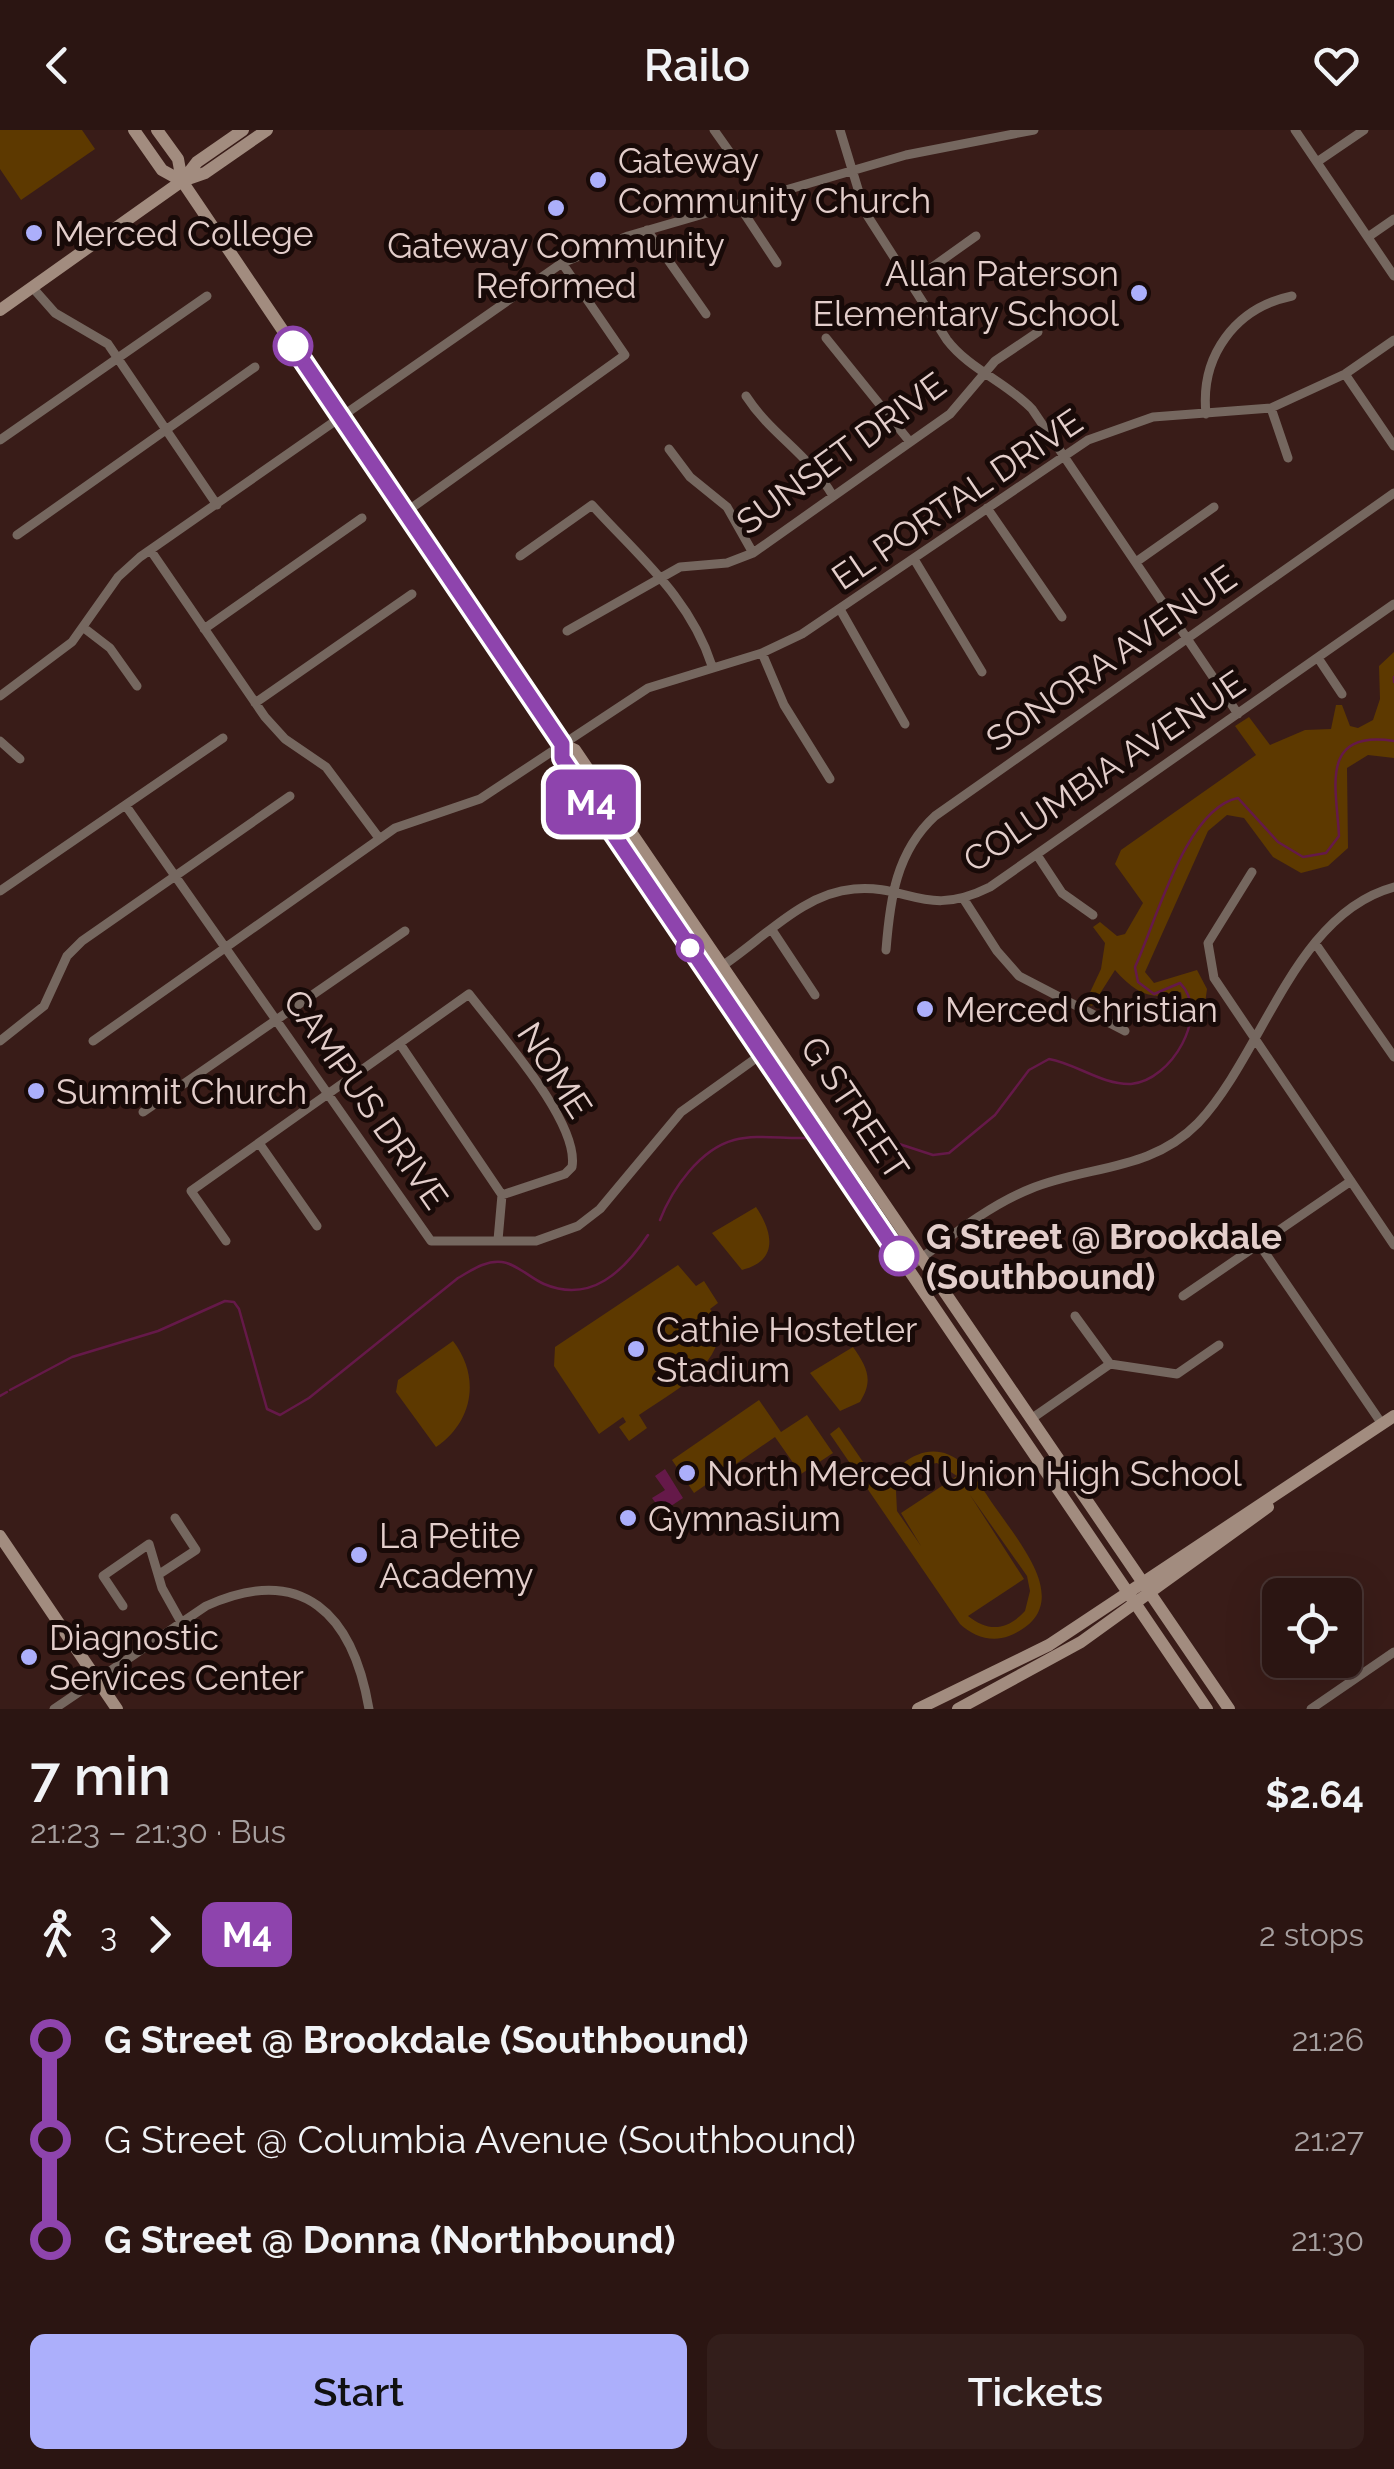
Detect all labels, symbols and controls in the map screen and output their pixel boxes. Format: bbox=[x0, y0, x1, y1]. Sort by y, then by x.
icon: back bbox=[30, 38, 85, 93]
icon: heart bbox=[1309, 38, 1364, 93]
text: Railo bbox=[644, 39, 750, 92]
place label: Gateway Community Church bbox=[618, 140, 931, 221]
marker: Gateway Community Church bbox=[587, 169, 609, 191]
marker: Gateway Community Reformed bbox=[545, 197, 567, 219]
place label: Merced College bbox=[54, 213, 314, 254]
marker: Merced College bbox=[23, 222, 45, 244]
place label: Gateway Community Reformed bbox=[387, 225, 725, 306]
place label: Allan Paterson Elementary School bbox=[813, 253, 1119, 334]
marker: Allan Paterson Elementary School bbox=[1128, 282, 1150, 304]
unlabelled marker bbox=[274, 327, 312, 365]
street label: SUNSET DRIVE bbox=[729, 363, 953, 543]
street label: EL PORTAL DRIVE bbox=[824, 400, 1090, 598]
street label: SONORA AVENUE bbox=[978, 556, 1244, 760]
street label: COLUMBIA AVENUE bbox=[956, 662, 1252, 880]
line badge: M4 bbox=[546, 770, 636, 834]
text: M4 bbox=[566, 782, 616, 823]
unlabelled marker bbox=[677, 935, 703, 961]
street label: CAMPUS DRIVE bbox=[275, 982, 457, 1216]
place label: Merced Christian bbox=[945, 989, 1218, 1030]
marker: Merced Christian bbox=[914, 998, 936, 1020]
street label: NOME bbox=[509, 1015, 601, 1125]
street label: G STREET bbox=[792, 1029, 918, 1187]
place label: Summit Church bbox=[56, 1071, 307, 1112]
marker: Summit Church bbox=[25, 1080, 47, 1102]
place label: G Street @ Brookdale (Southbound) bbox=[926, 1216, 1282, 1297]
marker: G Street @ Brookdale (Southbound) bbox=[880, 1237, 918, 1275]
place label: Cathie Hostetler Stadium bbox=[656, 1309, 917, 1390]
marker: Cathie Hostetler Stadium bbox=[625, 1338, 647, 1360]
place label: North Merced Union High School bbox=[707, 1453, 1242, 1494]
marker: North Merced Union High School bbox=[676, 1462, 698, 1484]
place label: Gymnasium bbox=[648, 1498, 841, 1539]
marker: Gymnasium bbox=[617, 1507, 639, 1529]
place label: La Petite Academy bbox=[379, 1515, 534, 1596]
marker: La Petite Academy bbox=[348, 1544, 370, 1566]
map controls bbox=[1262, 1578, 1362, 1678]
button: locate bbox=[1262, 1578, 1362, 1678]
place label: Diagnostic Services Center bbox=[49, 1617, 304, 1698]
marker: Diagnostic Services Center bbox=[18, 1646, 40, 1668]
text: 7 min bbox=[30, 1743, 171, 1808]
text: $2.64 bbox=[1265, 1772, 1364, 1817]
text: 21:23 – 21:30 · Bus bbox=[30, 1813, 286, 1850]
icon: walk bbox=[30, 1907, 85, 1962]
icon: forward bbox=[132, 1907, 187, 1962]
text: M4 bbox=[222, 1914, 272, 1955]
text: 3 bbox=[100, 1916, 117, 1953]
text: 2 stops bbox=[1259, 1916, 1364, 1953]
text: G Street @ Brookdale (Southbound) bbox=[104, 2017, 749, 2062]
text: 21:26 bbox=[1292, 2021, 1364, 2058]
text: G Street @ Columbia Avenue (Southbound) bbox=[104, 2117, 856, 2162]
text: 21:27 bbox=[1294, 2121, 1364, 2158]
text: G Street @ Donna (Northbound) bbox=[104, 2217, 675, 2262]
text: 21:30 bbox=[1291, 2221, 1364, 2258]
button: Start bbox=[30, 2334, 687, 2449]
button: Tickets bbox=[707, 2334, 1364, 2449]

